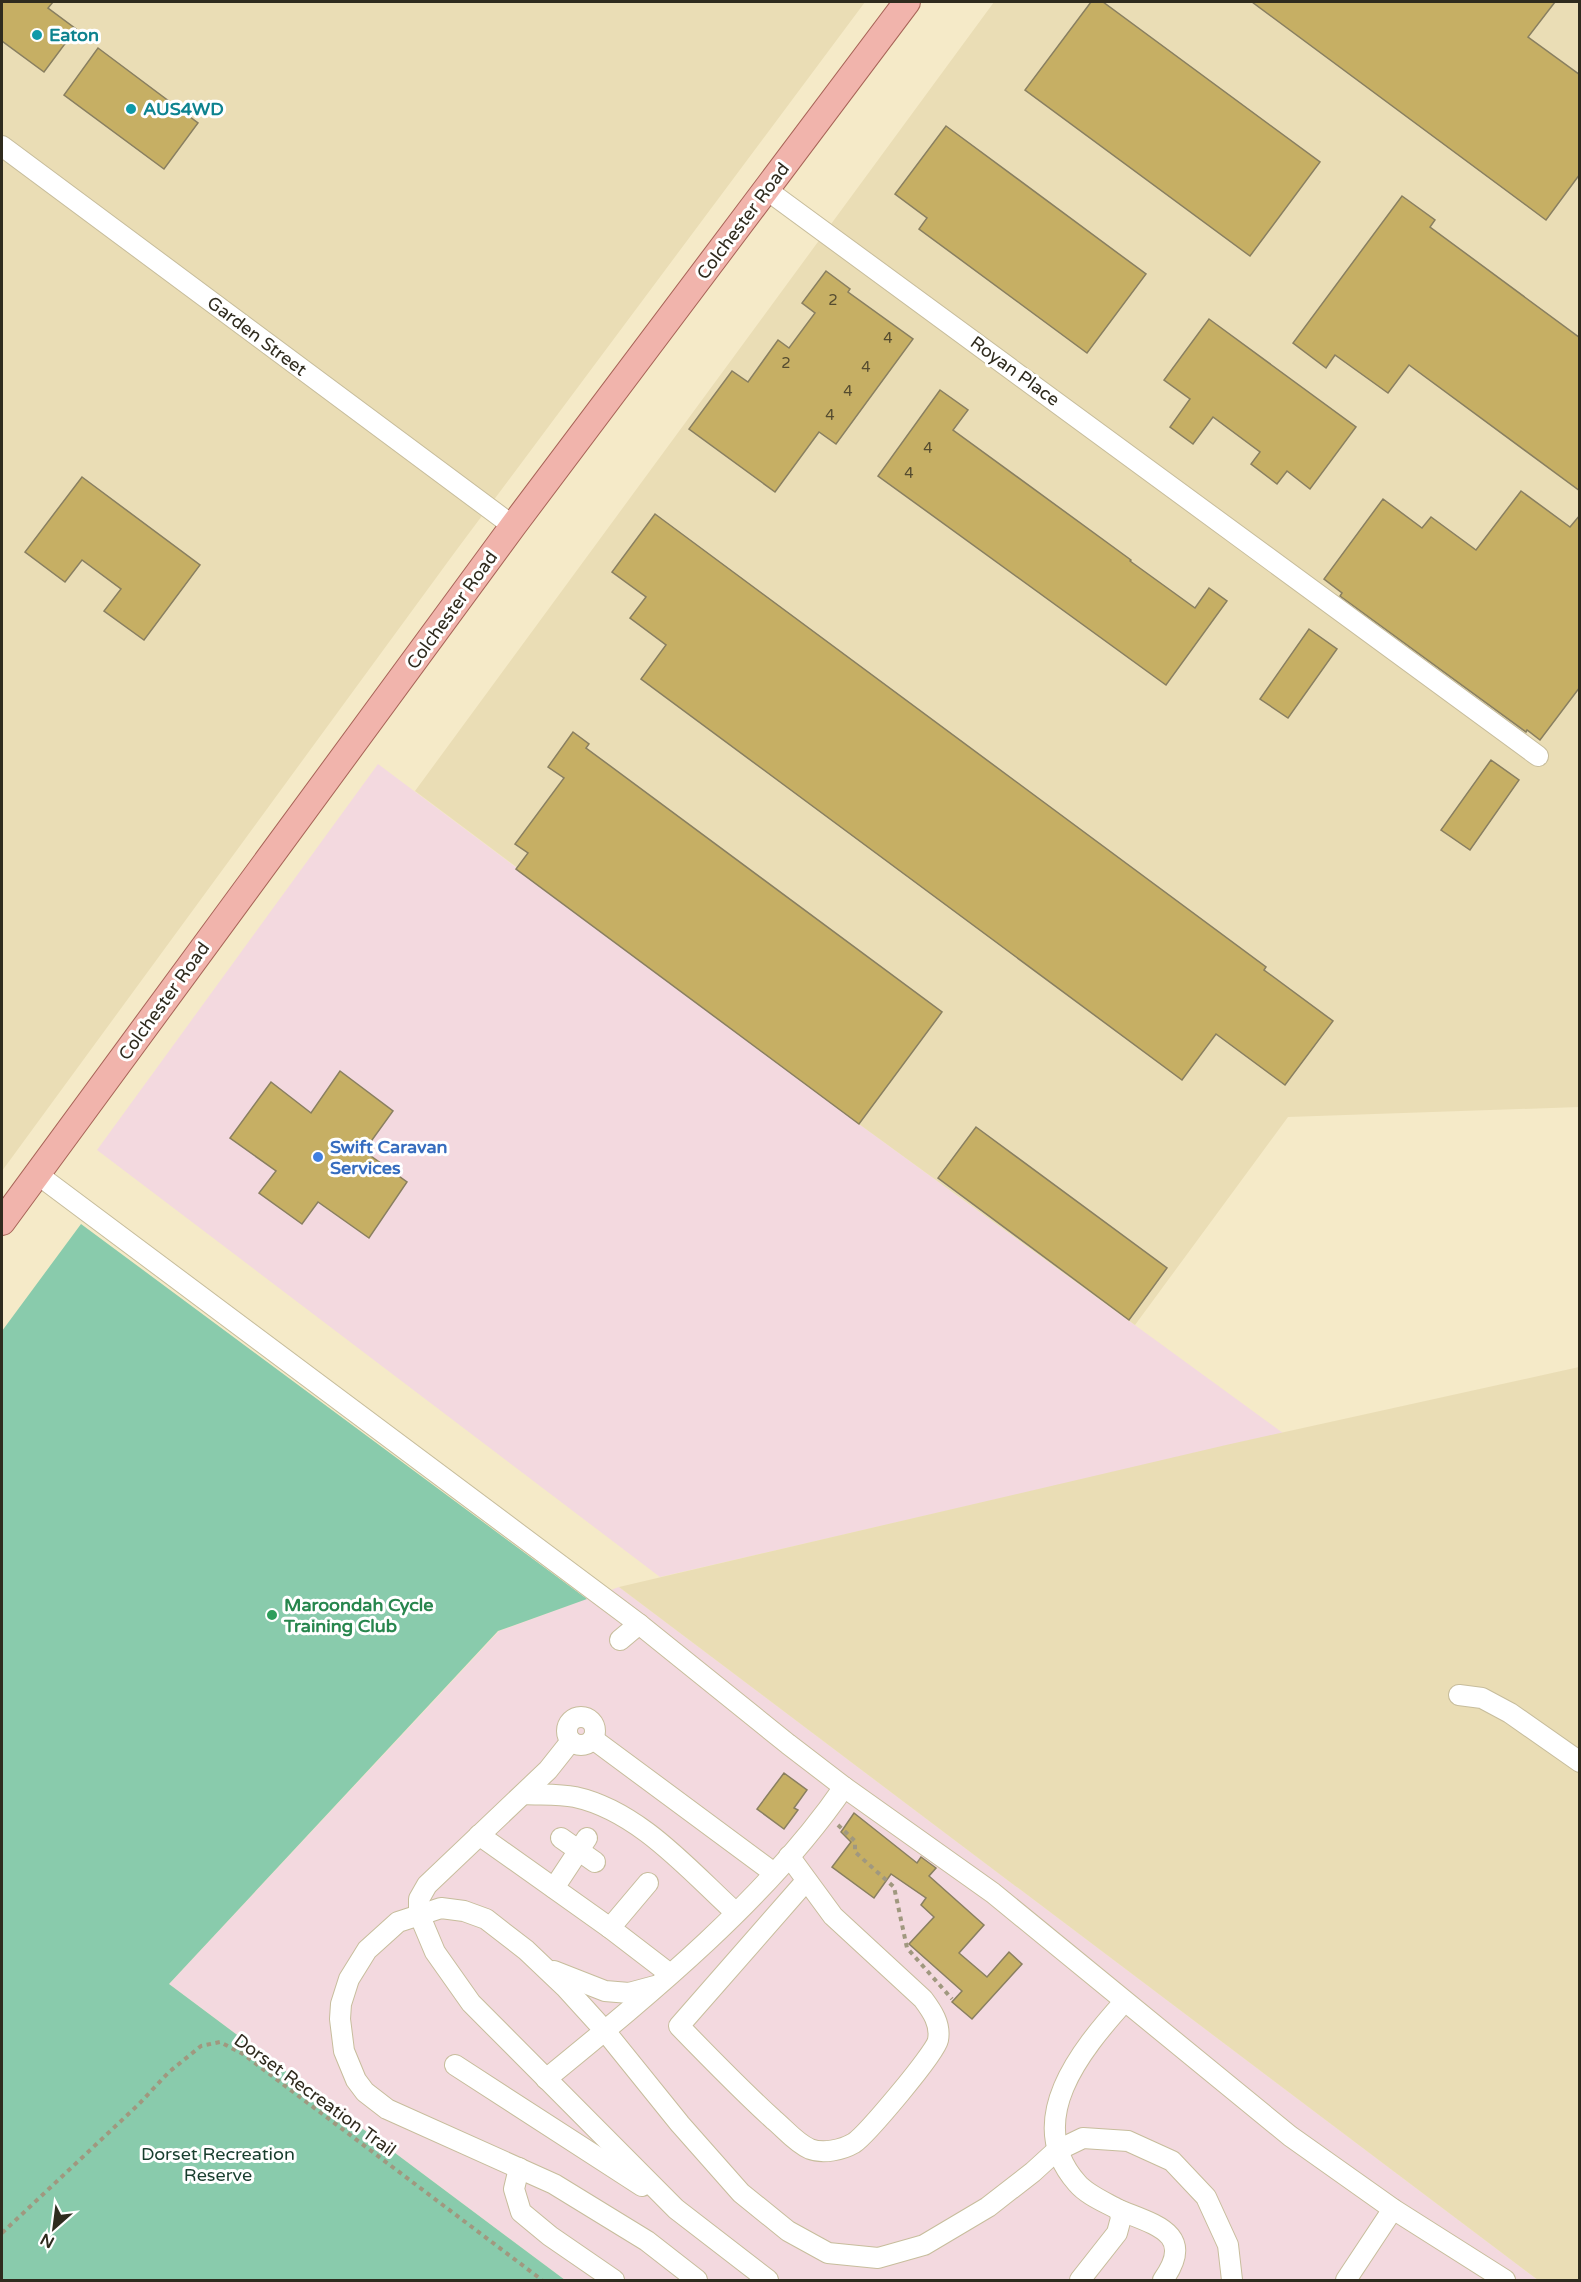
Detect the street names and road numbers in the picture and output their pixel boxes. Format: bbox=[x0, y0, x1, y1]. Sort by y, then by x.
street label: Colchester Road bbox=[692, 158, 794, 284]
street label: Garden Street bbox=[203, 291, 311, 381]
street label: Royan Place bbox=[966, 331, 1064, 411]
street label: Colchester Road bbox=[402, 547, 502, 673]
street label: Colchester Road bbox=[114, 938, 214, 1064]
street label: Dorset Recreation Trail bbox=[230, 2029, 400, 2161]

